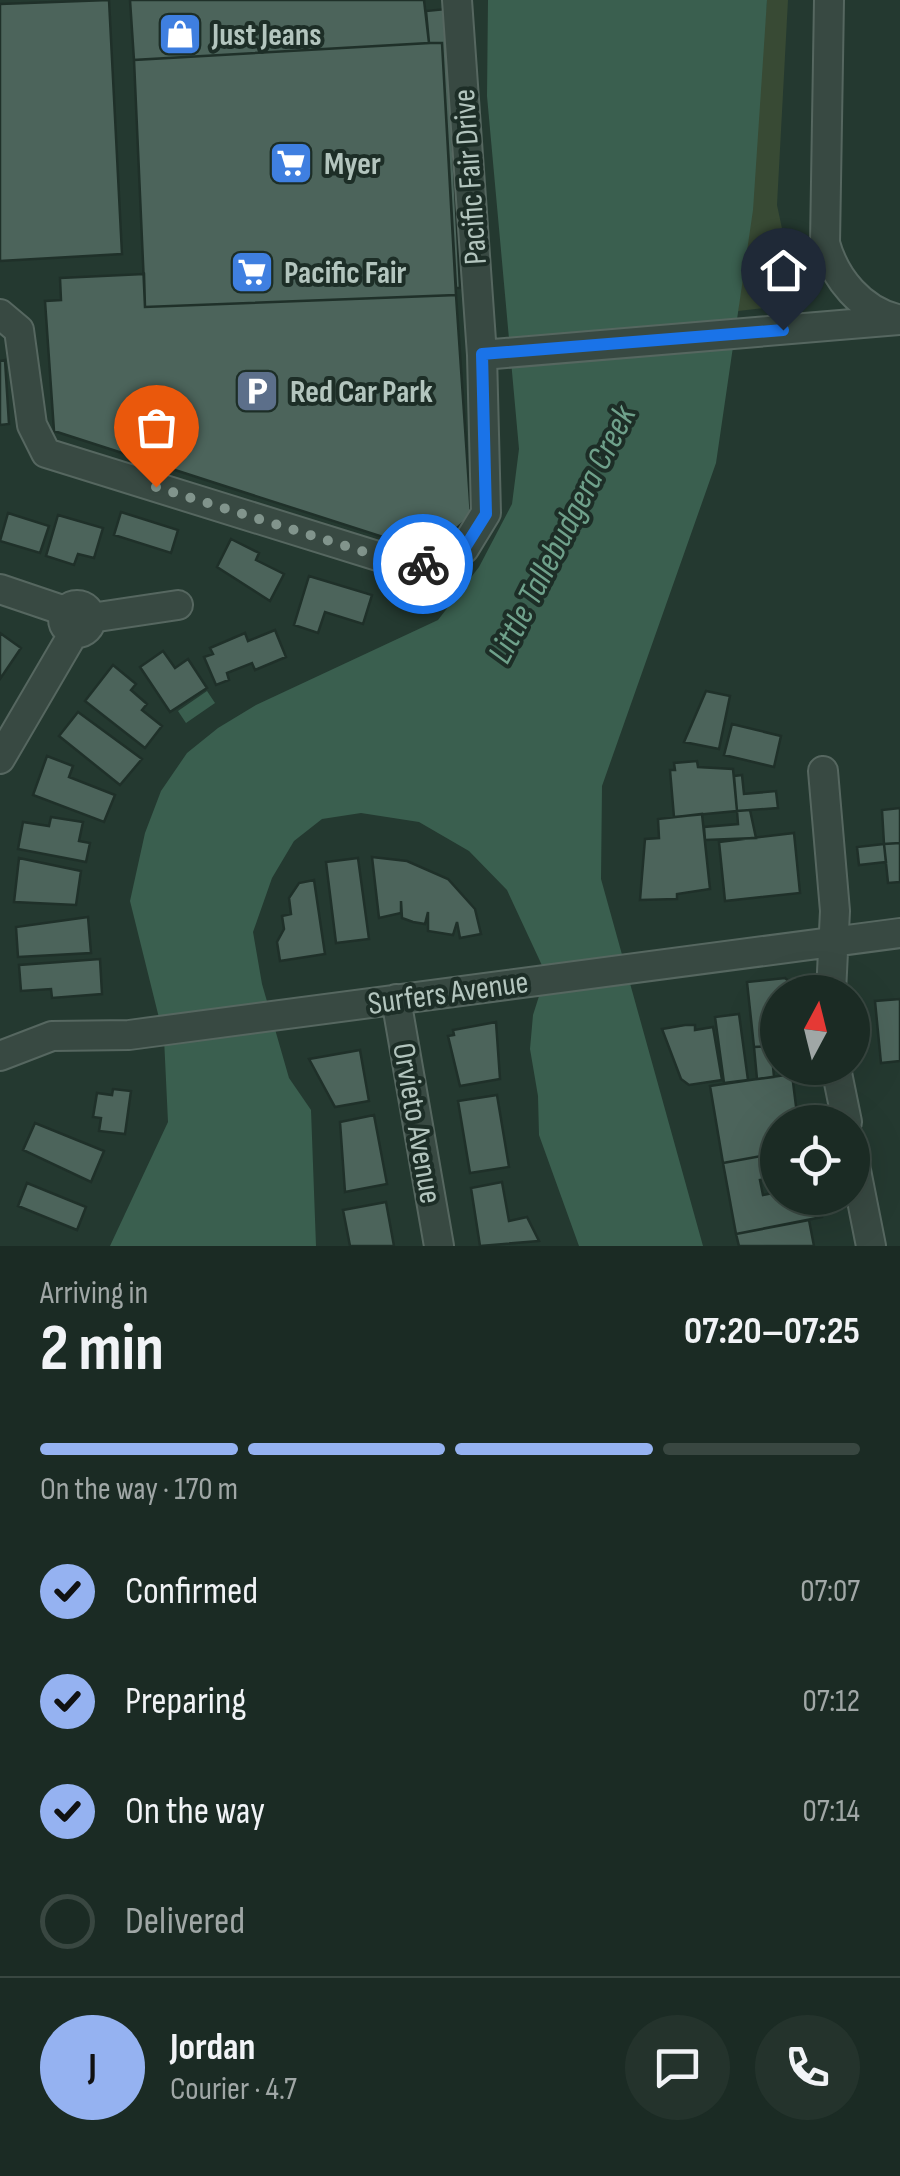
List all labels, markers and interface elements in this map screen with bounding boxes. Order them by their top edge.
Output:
shop icon: Just Jeans [157,11,203,57]
place label: Just Jeans [211,16,321,55]
street label: Pacific Fair Drive [445,88,496,266]
supermarket icon: Myer [268,140,314,186]
place label: Myer [324,145,381,184]
pin [741,228,826,331]
icon: home [756,243,811,298]
supermarket icon: Pacific Fair [229,249,275,295]
place label: Pacific Fair [284,254,406,293]
parking icon: Red Car Park [234,368,280,414]
place label: Red Car Park [290,373,433,412]
pin [114,385,199,488]
water label: Little Tallebudgera Creek [479,398,646,671]
icon: bag [129,400,184,455]
courier [373,514,473,614]
icon: bike [396,537,451,592]
street label: Surfers Avenue [365,963,531,1024]
north arrow [760,975,870,1085]
map controls [760,975,870,1215]
street label: Orvieto Avenue [383,1040,450,1207]
button: locate [760,1105,870,1215]
text: Arriving in [40,1274,148,1313]
text: 07:20–07:25 [684,1309,860,1354]
text: 2 min [40,1311,164,1389]
text: On the way · 170 m [40,1470,238,1509]
icon: check [40,1564,95,1619]
text: Confirmed [125,1569,258,1614]
text: 07:07 [800,1572,860,1611]
icon: check [40,1674,95,1729]
text: Preparing [125,1679,246,1724]
text: 07:12 [802,1682,860,1721]
icon: check [40,1784,95,1839]
text: On the way [125,1789,265,1834]
text: 07:14 [803,1792,860,1831]
text: Delivered [125,1899,245,1944]
button: chat [625,2015,730,2120]
button: phone [755,2015,860,2120]
text: Jordan [170,2025,255,2070]
text: J [88,2045,97,2090]
text: Courier · 4.7 [170,2070,297,2109]

